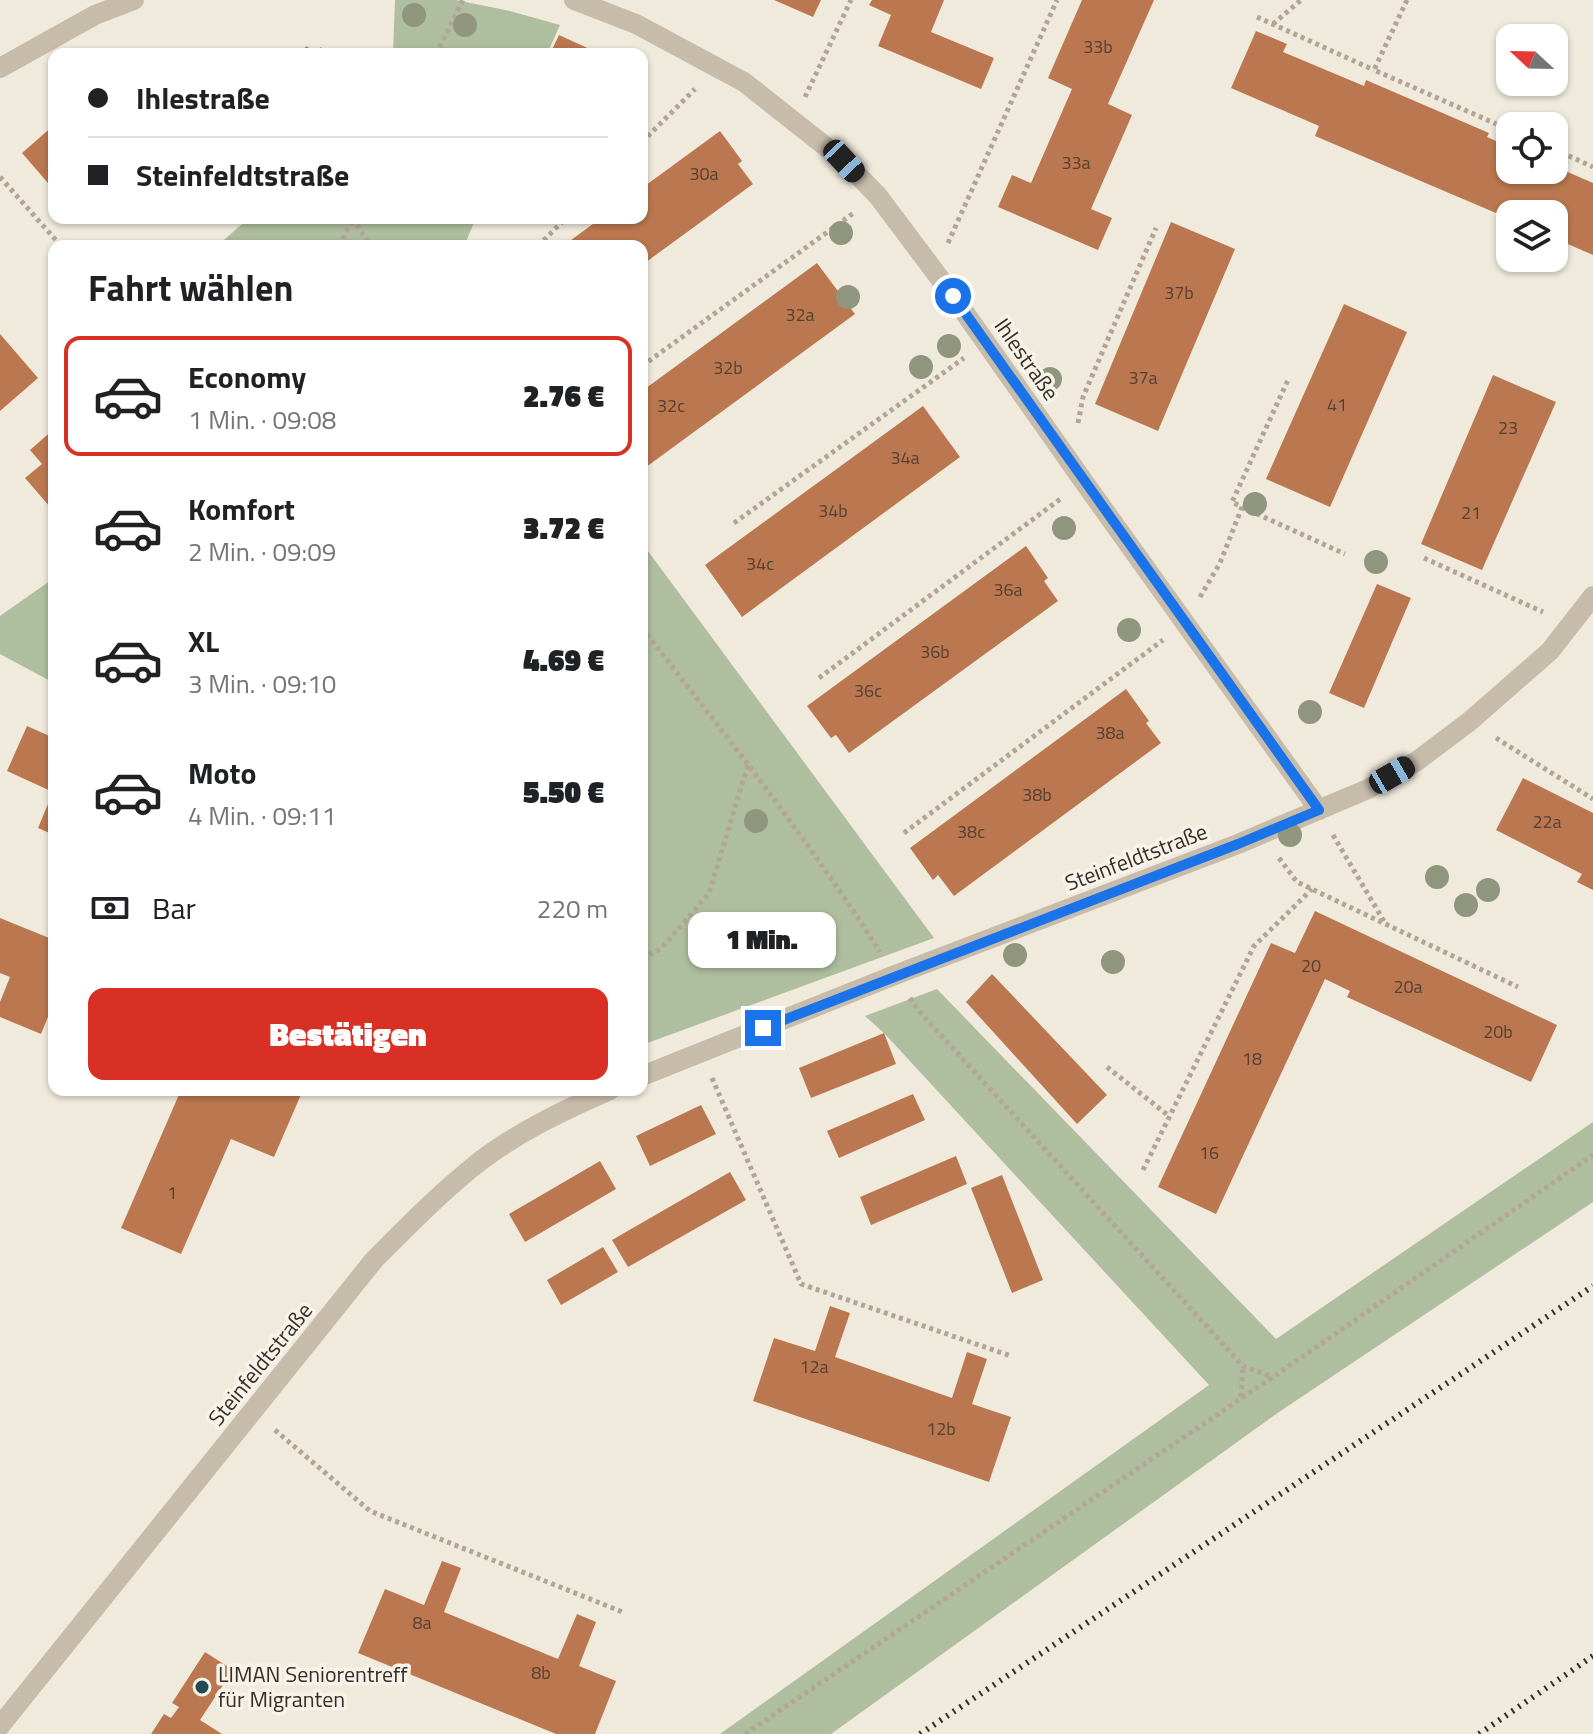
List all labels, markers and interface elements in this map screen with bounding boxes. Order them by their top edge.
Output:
north arrow [1496,24,1568,96]
map controls [1496,24,1568,272]
house number: 33b [1083,33,1113,60]
text: Ihlestraße [136,75,270,121]
button: locate [1496,112,1568,184]
car [819,135,869,187]
house number: 33a [1061,149,1091,176]
text: Steinfeldtstraße [136,152,349,198]
house number: 30a [689,160,719,187]
button: layers [1496,200,1568,272]
text: Fahrt wählen [88,260,293,315]
route start [935,278,971,314]
house number: 37b [1164,279,1194,306]
house number: 32a [785,301,815,328]
street label: Ihlestraße [986,311,1068,407]
text: Economy [188,354,306,400]
house number: 32b [713,354,743,381]
icon: car [92,360,164,432]
house number: 37a [1128,364,1158,391]
text: 2.76 € [523,373,604,419]
house number: 41 [1327,391,1347,418]
house number: 32c [657,392,685,419]
text: 1 Min. · 09:08 [188,400,336,439]
house number: 23 [1498,414,1518,441]
house number: 34a [890,444,920,471]
text: Komfort [188,486,295,532]
icon: car [92,492,164,564]
house number: 34b [818,497,848,524]
house number: 21 [1461,499,1481,526]
text: 3.72 € [523,505,604,551]
text: 2 Min. · 09:09 [188,532,336,571]
house number: 34c [746,550,774,577]
house number: 36a [993,576,1023,603]
text: XL [188,618,219,664]
icon: car [92,624,164,696]
text: 4.69 € [523,637,604,683]
house number: 36b [920,638,950,665]
text: 3 Min. · 09:10 [188,664,336,703]
house number: 36c [854,677,882,704]
house number: 38a [1095,719,1125,746]
text: Moto [188,750,256,796]
car [1365,753,1419,797]
icon: car [92,756,164,828]
text: 5.50 € [523,769,604,815]
house number: 38b [1022,781,1052,808]
text: 4 Min. · 09:11 [188,796,336,835]
house number: 22a [1532,808,1562,835]
street label: Steinfeldtstraße [1060,814,1212,900]
house number: 38c [957,818,985,845]
text: Bar [152,885,196,931]
icon: cash [88,886,132,930]
text: 220 m [537,889,608,928]
callout: 1 Min. [689,912,837,968]
text: 1 Min. [726,920,798,959]
house number: 20 [1301,952,1321,979]
house number: 20a [1393,973,1423,1000]
button: Bestätigen [88,988,608,1080]
route end [745,1010,781,1046]
house number: 20b [1483,1018,1513,1045]
house number: 18 [1242,1045,1262,1072]
house number: 16 [1199,1139,1219,1166]
house number: 1 [167,1179,177,1206]
street label: Steinfeldtstraße [200,1295,320,1433]
house number: 12a [799,1353,829,1380]
house number: 12b [926,1415,956,1442]
house number: 8a [412,1609,432,1636]
place label: LIMAN Seniorentreff für Migranten [218,1657,408,1716]
house number: 8b [531,1659,551,1686]
marker: LIMAN Seniorentreff für Migranten [193,1678,211,1696]

